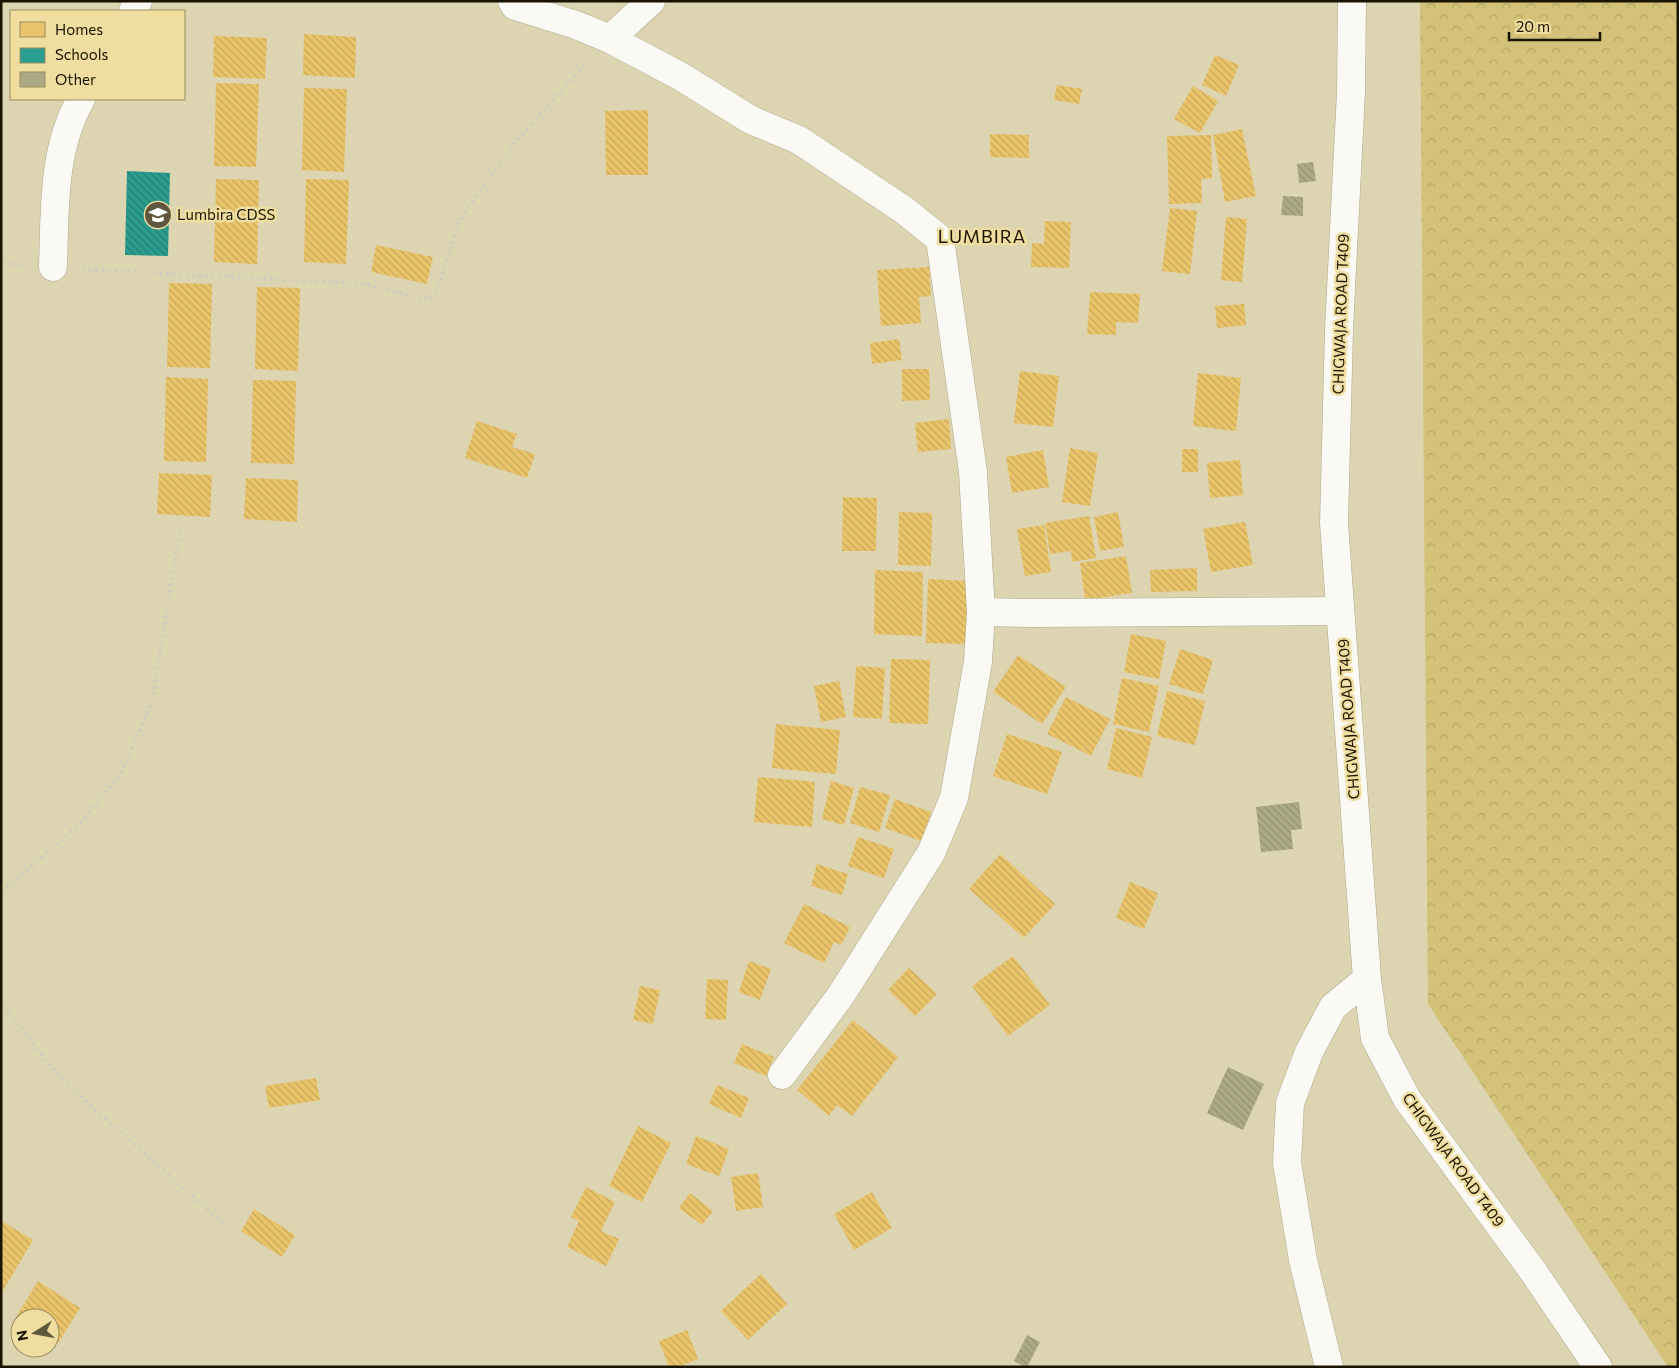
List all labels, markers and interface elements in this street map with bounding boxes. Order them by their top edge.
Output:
legend [10,10,185,100]
scale bar [1509,10,1600,42]
text: 20 m [1516,17,1550,35]
text: Homes [55,20,103,38]
text: Schools [55,45,109,63]
text: Other [55,70,96,88]
school or university icon: Lumbira CDSS [143,200,173,230]
place label: Lumbira CDSS [177,205,275,223]
district label: LUMBIRA [938,225,1026,247]
street label: CHIGWAJA ROAD T409 [1328,233,1352,395]
street label: CHIGWAJA ROAD T409 [1333,638,1363,800]
street label: CHIGWAJA ROAD T409 [1399,1089,1508,1230]
north arrow [10,1308,60,1358]
text: N [12,1329,31,1342]

